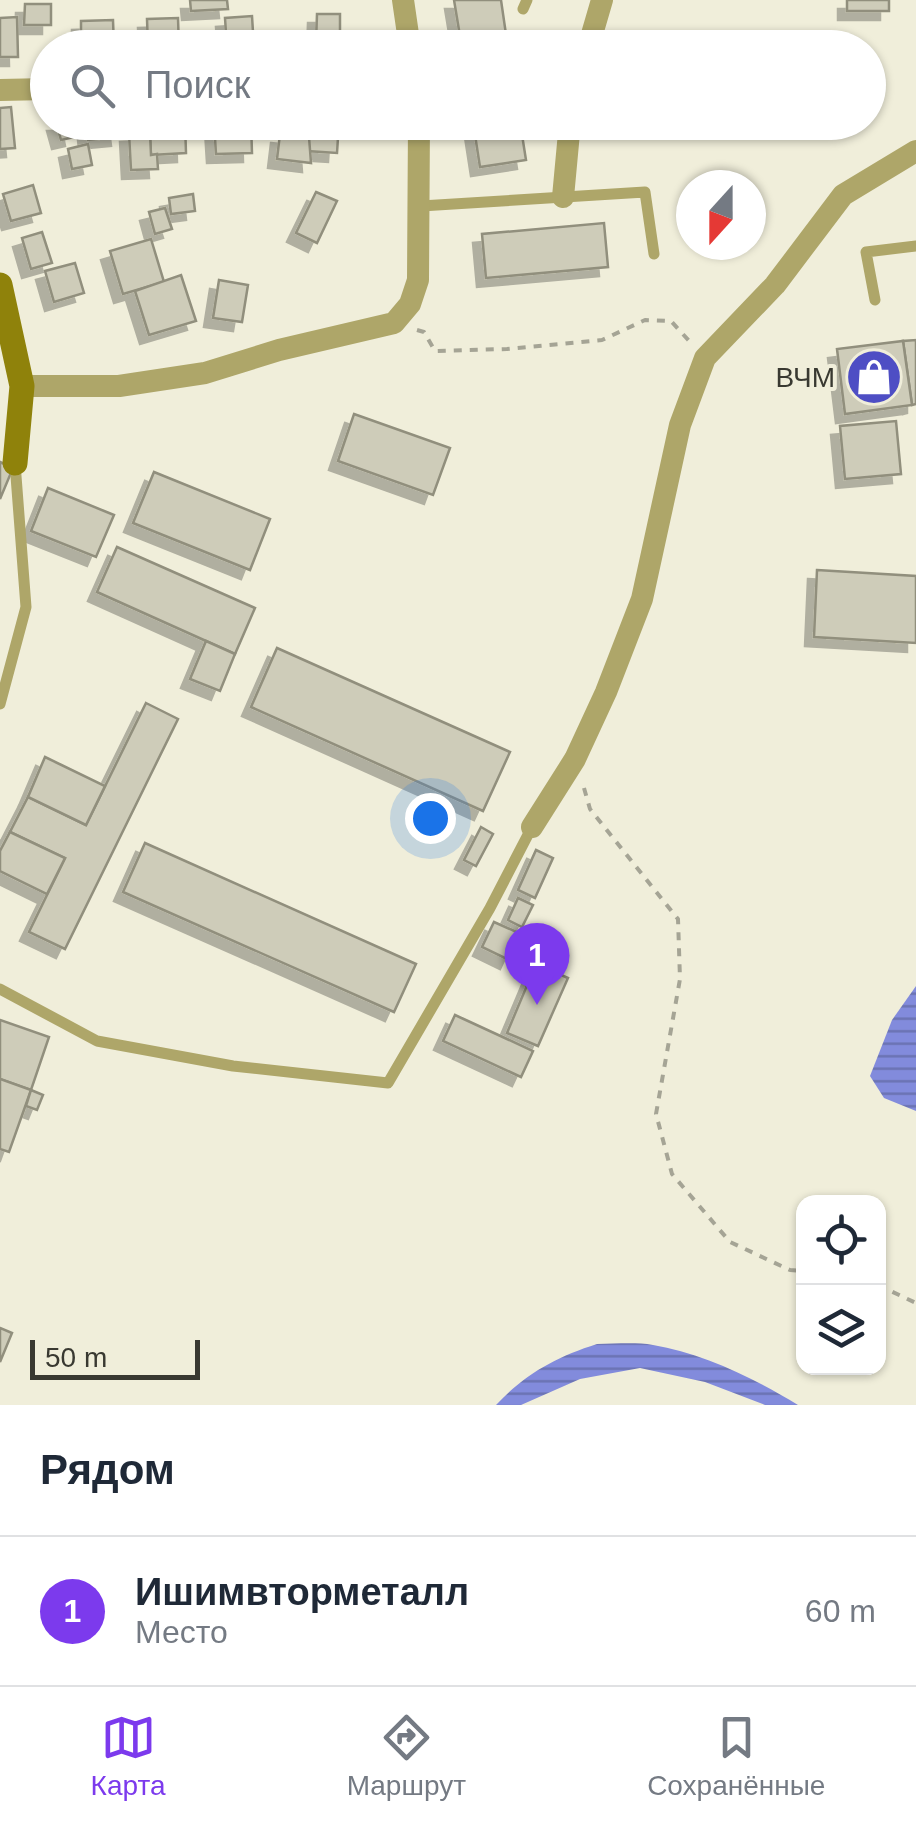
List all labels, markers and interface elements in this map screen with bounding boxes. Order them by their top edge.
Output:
search box [30,30,886,140]
icon: search [65,58,120,113]
text: Поиск [145,64,250,106]
north arrow [676,170,766,260]
shop icon: ВЧМ [844,347,904,407]
place label: ВЧМ [776,362,835,393]
your location [405,793,456,844]
pin: 1 [504,922,570,1005]
map controls [796,1195,886,1375]
button: locate [796,1195,886,1285]
button: layers [796,1285,886,1375]
scale bar [30,1335,200,1380]
text: 50 m [45,1342,107,1373]
text: Рядом [40,1446,175,1493]
text: Ишимвторметалл [135,1571,469,1613]
text: 1 [64,1593,81,1629]
text: 60 m [805,1593,876,1629]
text: Место [135,1614,228,1650]
tab: Карта [91,1710,166,1802]
tab: Маршрут [347,1710,466,1802]
tab: Сохранённые [647,1710,825,1802]

